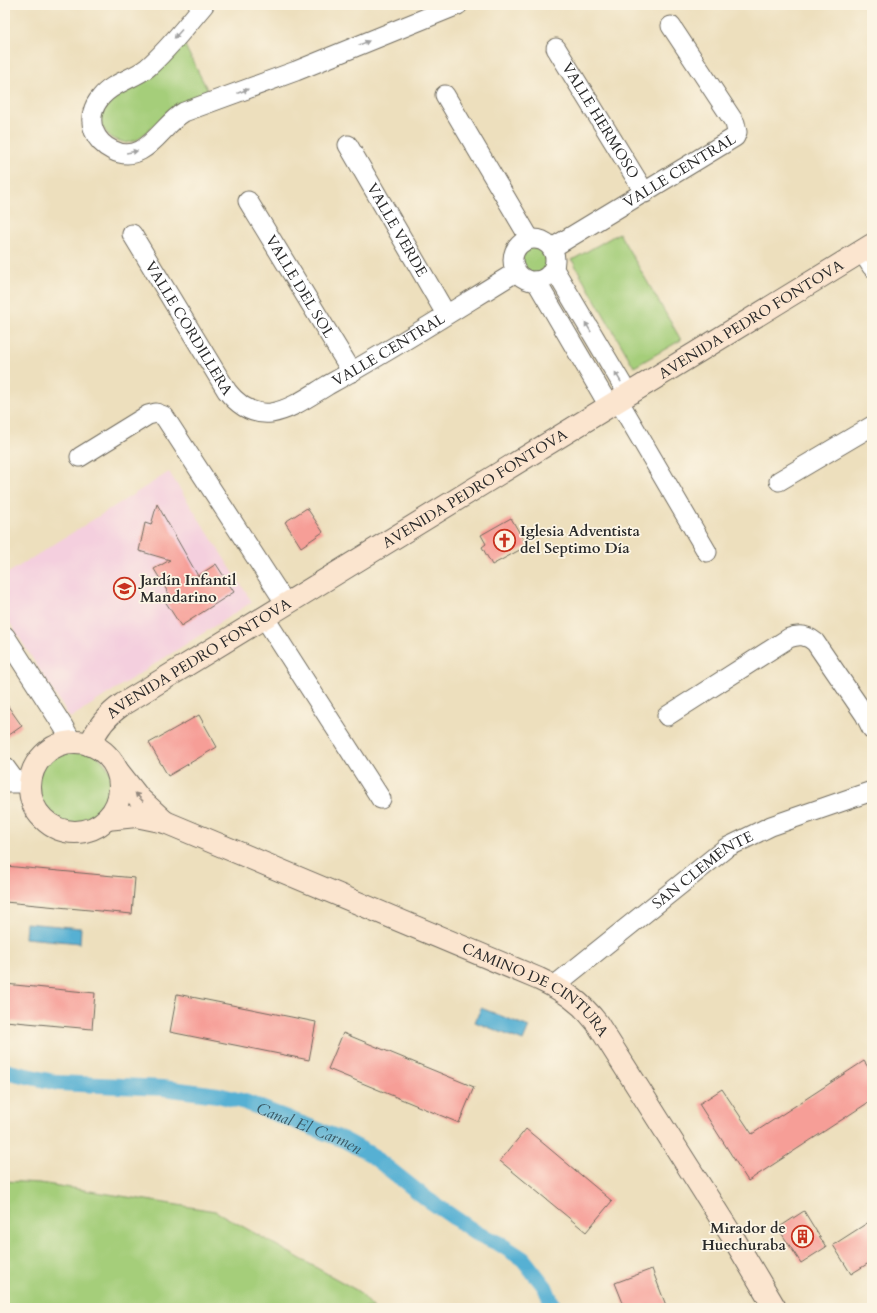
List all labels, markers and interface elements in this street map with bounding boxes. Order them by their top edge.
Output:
one-way arrow [174,29,183,39]
one-way arrow [358,40,370,46]
street label: VALLE HERMOSO [557,59,644,182]
one-way arrow [237,87,249,93]
street label: VALLE CENTRAL [620,129,740,212]
one-way arrow [126,149,138,155]
street label: VALLE VERDE [362,179,432,280]
street label: VALLE DEL SOL [261,231,339,343]
street label: AVENIDA PEDRO FONTOVA [655,255,848,383]
street label: VALLE CORDILLERA [141,257,237,399]
street label: VALLE CENTRAL [329,308,449,391]
one-way arrow [585,321,592,333]
one-way arrow [615,371,622,383]
street label: AVENIDA PEDRO FONTOVA [378,424,571,553]
place label: Iglesia Adventista del Septimo Día [520,521,640,558]
church icon: Iglesia Adventista del Septimo Día [491,527,517,553]
place label: Jardín Infantil Mandarino [138,570,237,607]
school or university icon: Jardín Infantil Mandarino [111,576,137,602]
street label: AVENIDA PEDRO FONTOVA [102,593,295,723]
one-way arrow [134,792,144,802]
street label: SAN CLEMENTE [648,826,757,913]
street label: CAMINO DE CINTURA [459,938,613,1041]
water label: Canal El Carmen [253,1097,366,1160]
place label: Mirador de Huechuraba [702,1218,787,1255]
building icon: Mirador de Huechuraba [789,1224,815,1250]

